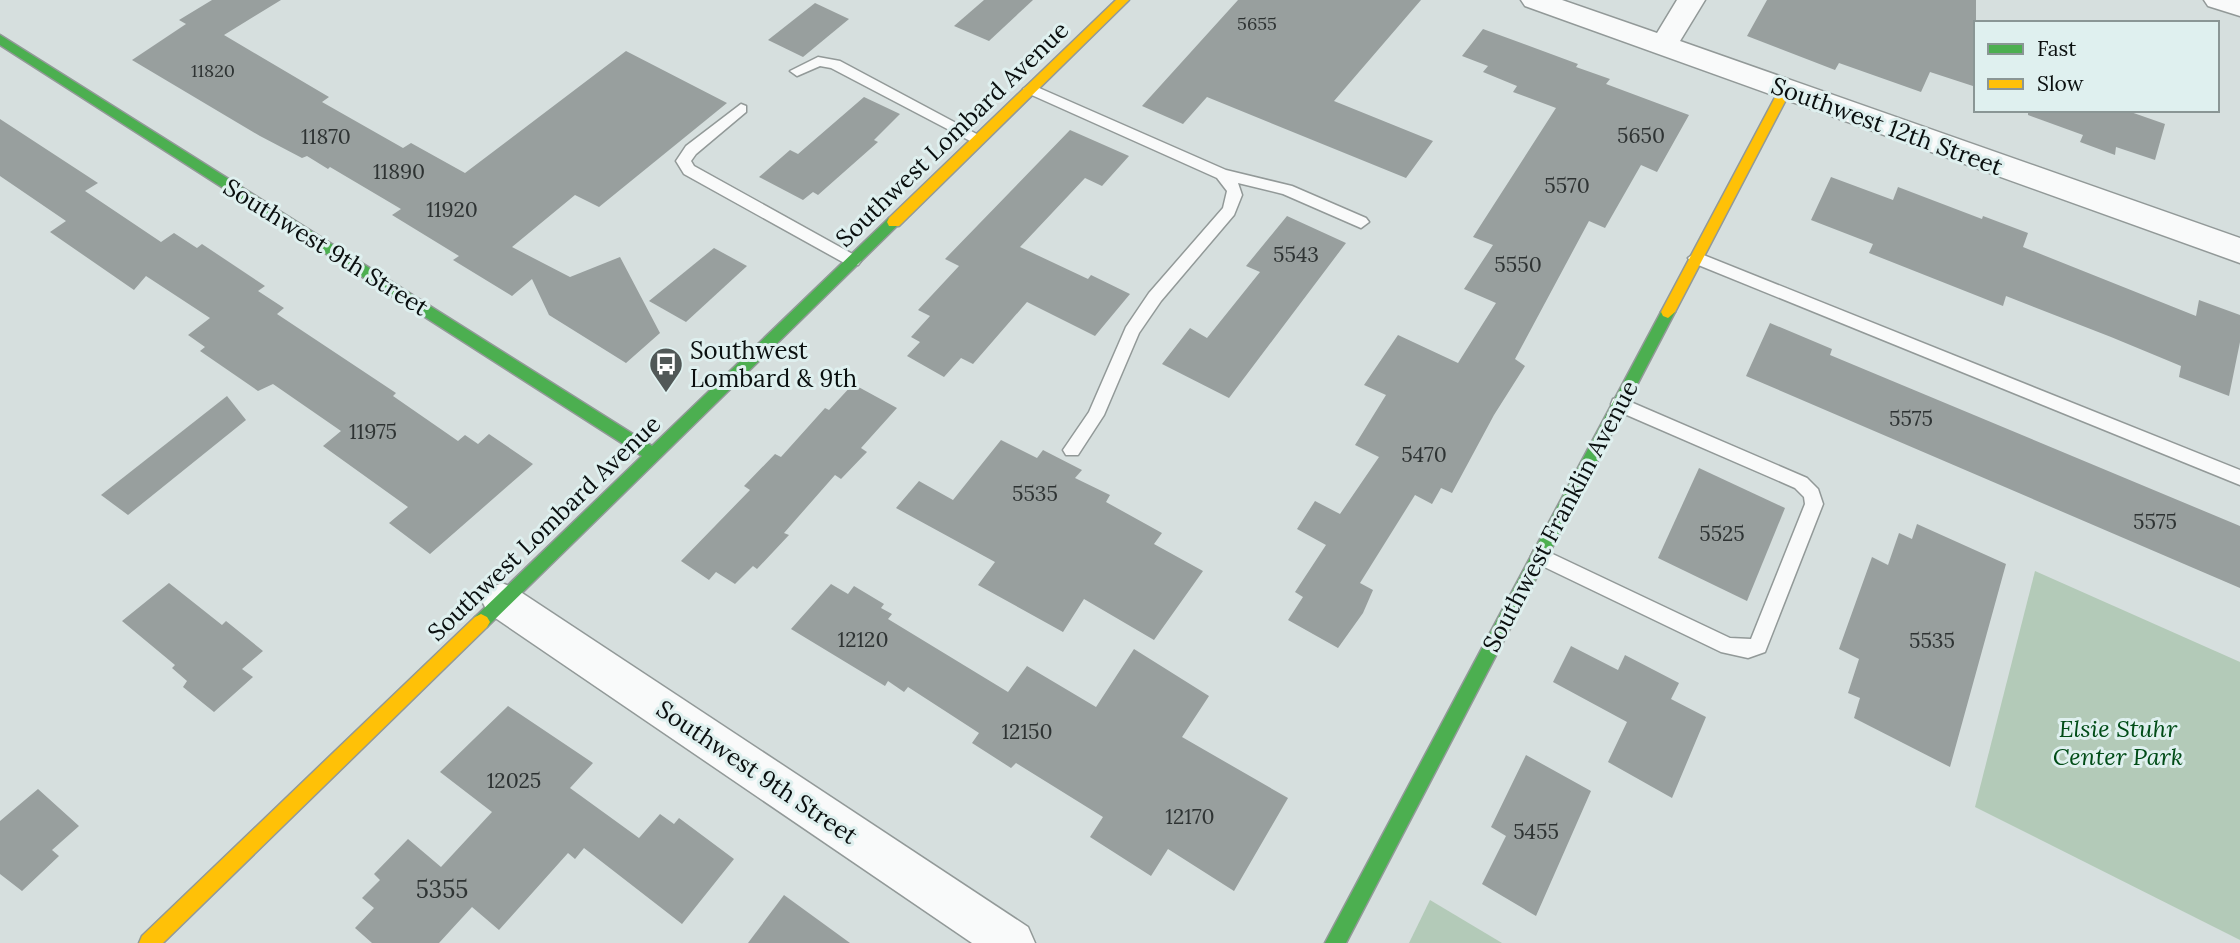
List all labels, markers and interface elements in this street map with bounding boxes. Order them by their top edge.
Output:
house number: 5655 [1237,12,1277,35]
street label: Southwest Lombard Avenue [829,14,1075,254]
legend [1974,21,2219,112]
text: Fast [2037,35,2077,62]
house number: 11820 [191,59,235,82]
street label: Southwest 12th Street [1767,70,2008,183]
text: Slow [2037,70,2084,97]
house number: 5650 [1617,122,1665,149]
house number: 11870 [301,123,351,150]
house number: 11890 [373,158,425,185]
street label: Southwest 9th Street [218,171,435,323]
house number: 5570 [1544,172,1590,199]
house number: 11920 [426,196,478,223]
house number: 5543 [1273,241,1319,268]
house number: 5550 [1494,251,1542,278]
place label: Southwest Lombard & 9th [690,335,857,394]
bus stop icon: Southwest Lombard & 9th [647,345,685,394]
street label: Southwest Franklin Avenue [1475,375,1645,657]
house number: 5575 [1889,405,1933,432]
street label: Southwest Lombard Avenue [421,408,667,648]
house number: 11975 [349,418,397,445]
house number: 5470 [1401,441,1447,468]
house number: 5535 [1012,480,1058,507]
house number: 5575 [2133,508,2177,535]
house number: 5525 [1699,520,1745,547]
house number: 12120 [838,626,888,653]
house number: 5535 [1909,627,1955,654]
street label: Southwest 9th Street [650,693,864,851]
park label: Elsie Stuhr Center Park [2053,713,2183,772]
house number: 12150 [1001,718,1053,745]
house number: 12025 [487,767,541,794]
house number: 12170 [1165,803,1215,830]
house number: 5455 [1513,818,1559,845]
house number: 5355 [416,874,468,905]

